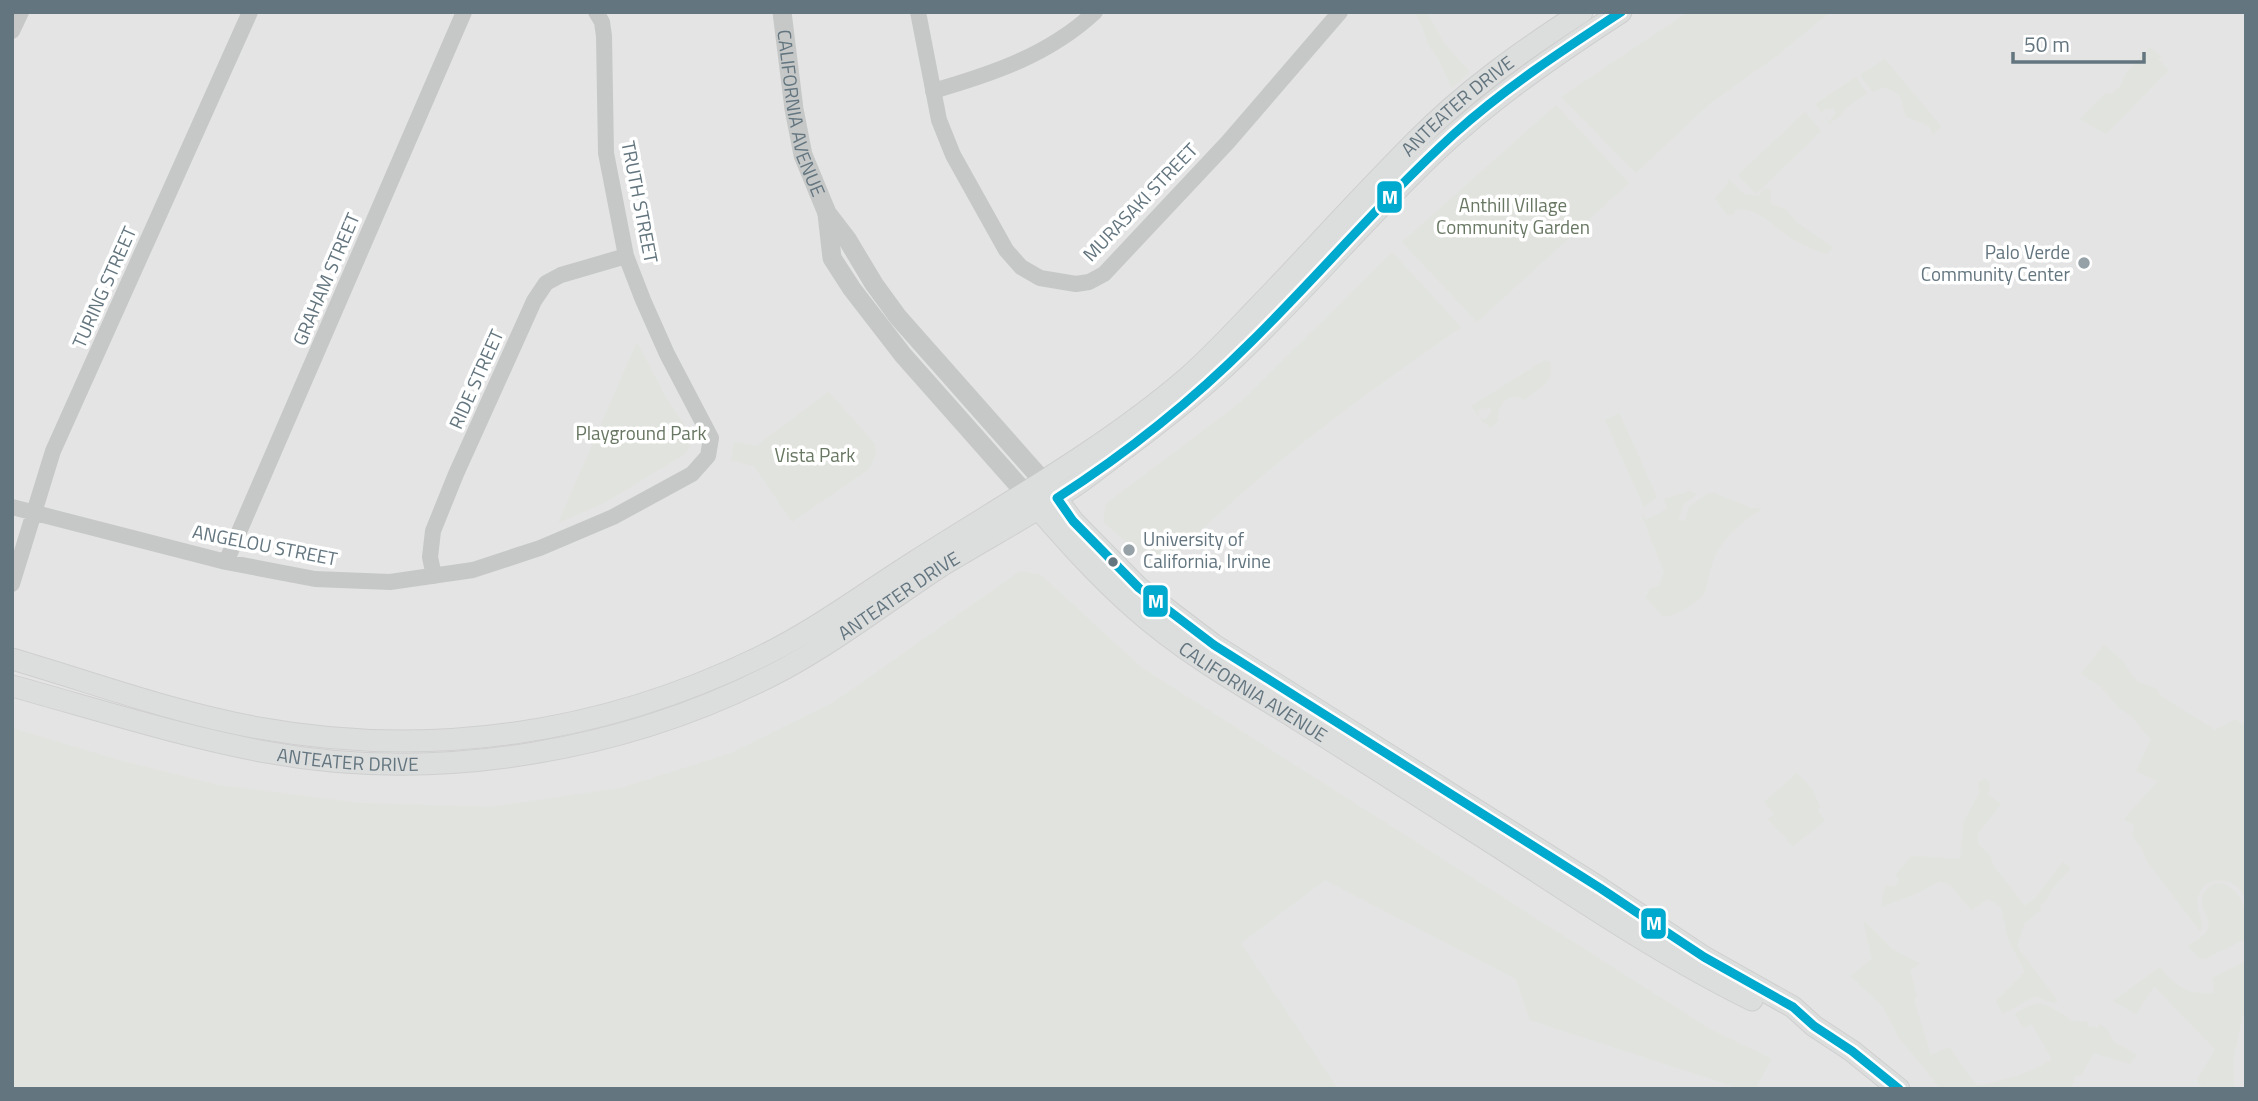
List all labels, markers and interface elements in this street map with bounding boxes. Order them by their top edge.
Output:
scale bar [2013,21,2144,65]
street label: CALIFORNIA AVENUE [770,28,834,201]
text: 50 m [2024,28,2070,60]
street label: ANTEATER DRIVE [1394,48,1520,163]
street label: MURASAKI STREET [1075,136,1204,267]
street label: TRUTH STREET [614,138,667,266]
line badge: M [1376,180,1403,214]
text: M [1382,182,1398,211]
park label: Anthill Village Community Garden [1436,190,1590,241]
street label: GRAHAM STREET [284,208,367,350]
street label: TURING STREET [64,221,143,352]
place label: Palo Verde Community Center [1921,237,2070,288]
marker: Palo Verde Community Center [2076,255,2092,271]
street label: RIDE STREET [441,324,510,433]
park label: Playground Park [575,418,707,447]
park label: Vista Park [775,440,855,469]
street label: ANGELOU STREET [190,516,340,573]
place label: University of California, Irvine [1143,524,1271,575]
marker: University of California, Irvine [1121,542,1137,558]
street label: ANTEATER DRIVE [832,543,965,647]
unlabelled marker [1106,555,1120,569]
line badge: M [1142,584,1169,618]
text: M [1148,586,1164,615]
street label: CALIFORNIA AVENUE [1173,633,1333,749]
street label: ANTEATER DRIVE [275,739,419,778]
line badge: M [1640,907,1667,940]
text: M [1646,908,1662,937]

